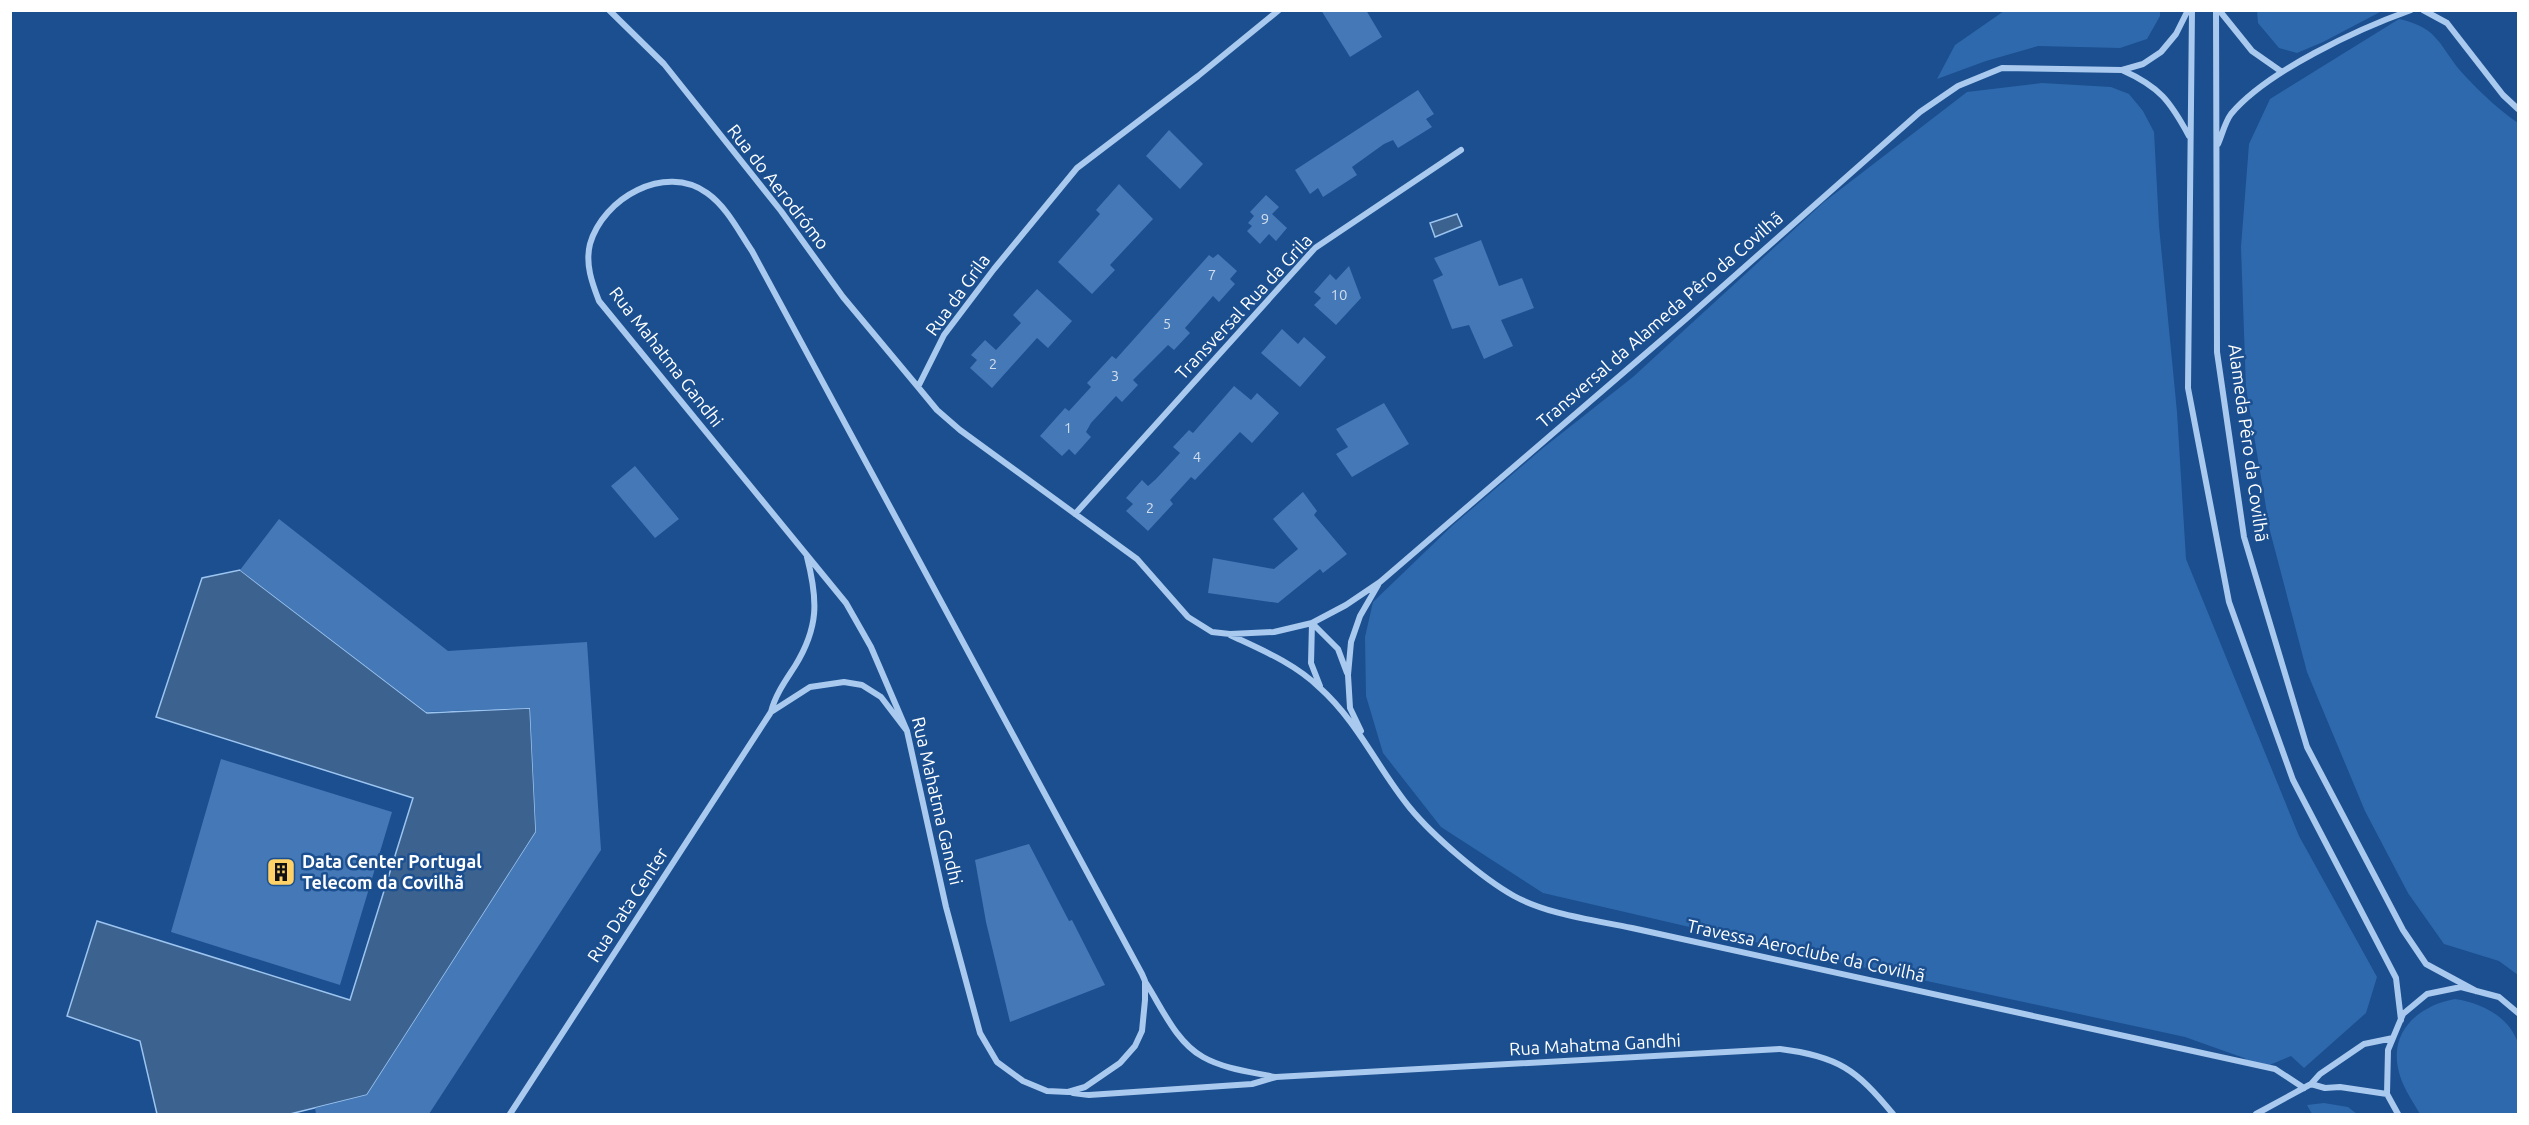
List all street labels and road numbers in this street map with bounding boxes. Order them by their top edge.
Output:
street label: Rua do Aerodrómo [724,120,834,253]
street label: Transversal da Alameda Pêro da Covilhã [1533,207,1786,431]
street label: Transversal Rua da Grila [1171,230,1316,383]
street label: Rua da Grila [921,250,993,339]
street label: Rua Mahatma Gandhi [606,282,728,430]
street label: Alameda Pêro da Covilhã [2225,343,2273,543]
street label: Rua Mahatma Gandhi [909,715,967,887]
street label: Rua Data Center [583,843,672,965]
street label: Travessa Aeroclube da Covilhã [1685,915,1927,985]
street label: Rua Mahatma Gandhi [1509,1030,1681,1058]

